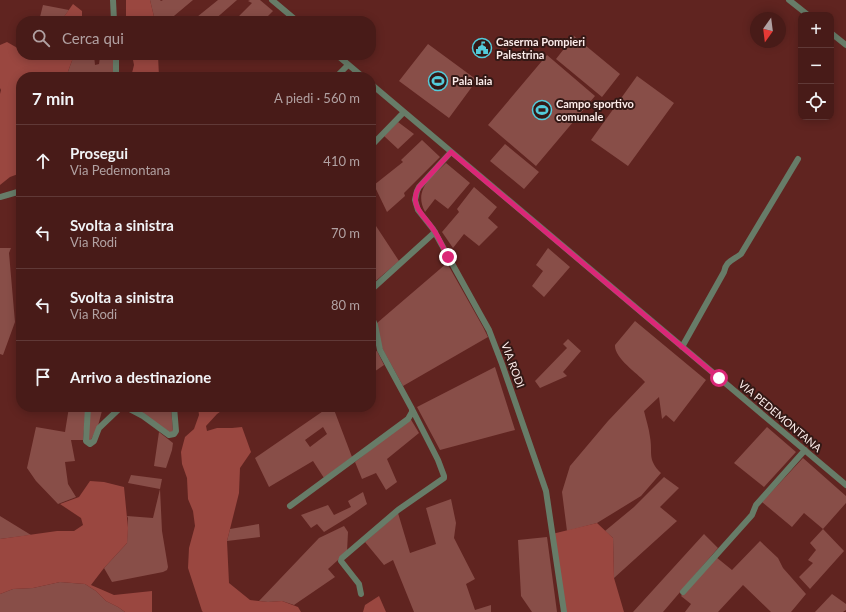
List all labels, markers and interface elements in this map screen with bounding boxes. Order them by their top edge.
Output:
north arrow [750,12,786,48]
map controls [798,12,834,120]
button: + [798,12,834,48]
search box [16,16,376,60]
icon: search [30,27,52,49]
text: Cerca qui [62,29,124,47]
place label: Caserma Pompieri Palestrina [496,35,585,61]
public building icon: Caserma Pompieri Palestrina [471,37,493,59]
button: − [798,48,834,84]
sports icon: Pala Iaia [427,70,449,92]
place label: Pala Iaia [452,74,492,87]
button: locate [798,84,834,120]
text: 7 min [32,88,74,109]
text: A piedi · 560 m [274,90,360,106]
place label: Campo sportivo comunale [556,97,634,123]
sports icon: Campo sportivo comunale [531,99,553,121]
text: Prosegui [70,144,128,162]
icon: ahead [32,150,54,172]
text: 410 m [323,153,360,169]
text: Via Pedemontana [70,162,170,178]
text: Svolta a sinistra [70,216,174,234]
icon: left [32,222,54,244]
text: 70 m [331,225,360,241]
text: Via Rodi [70,234,117,250]
route end [439,248,457,266]
text: Svolta a sinistra [70,288,174,306]
icon: left [32,294,54,316]
text: 80 m [331,297,360,313]
text: Via Rodi [70,306,117,322]
street label: VIA RODI [499,340,528,389]
icon: arrive [32,366,54,388]
text: Arrivo a destinazione [70,368,211,386]
route start [710,369,728,387]
street label: VIA PEDEMONTANA [736,377,825,455]

